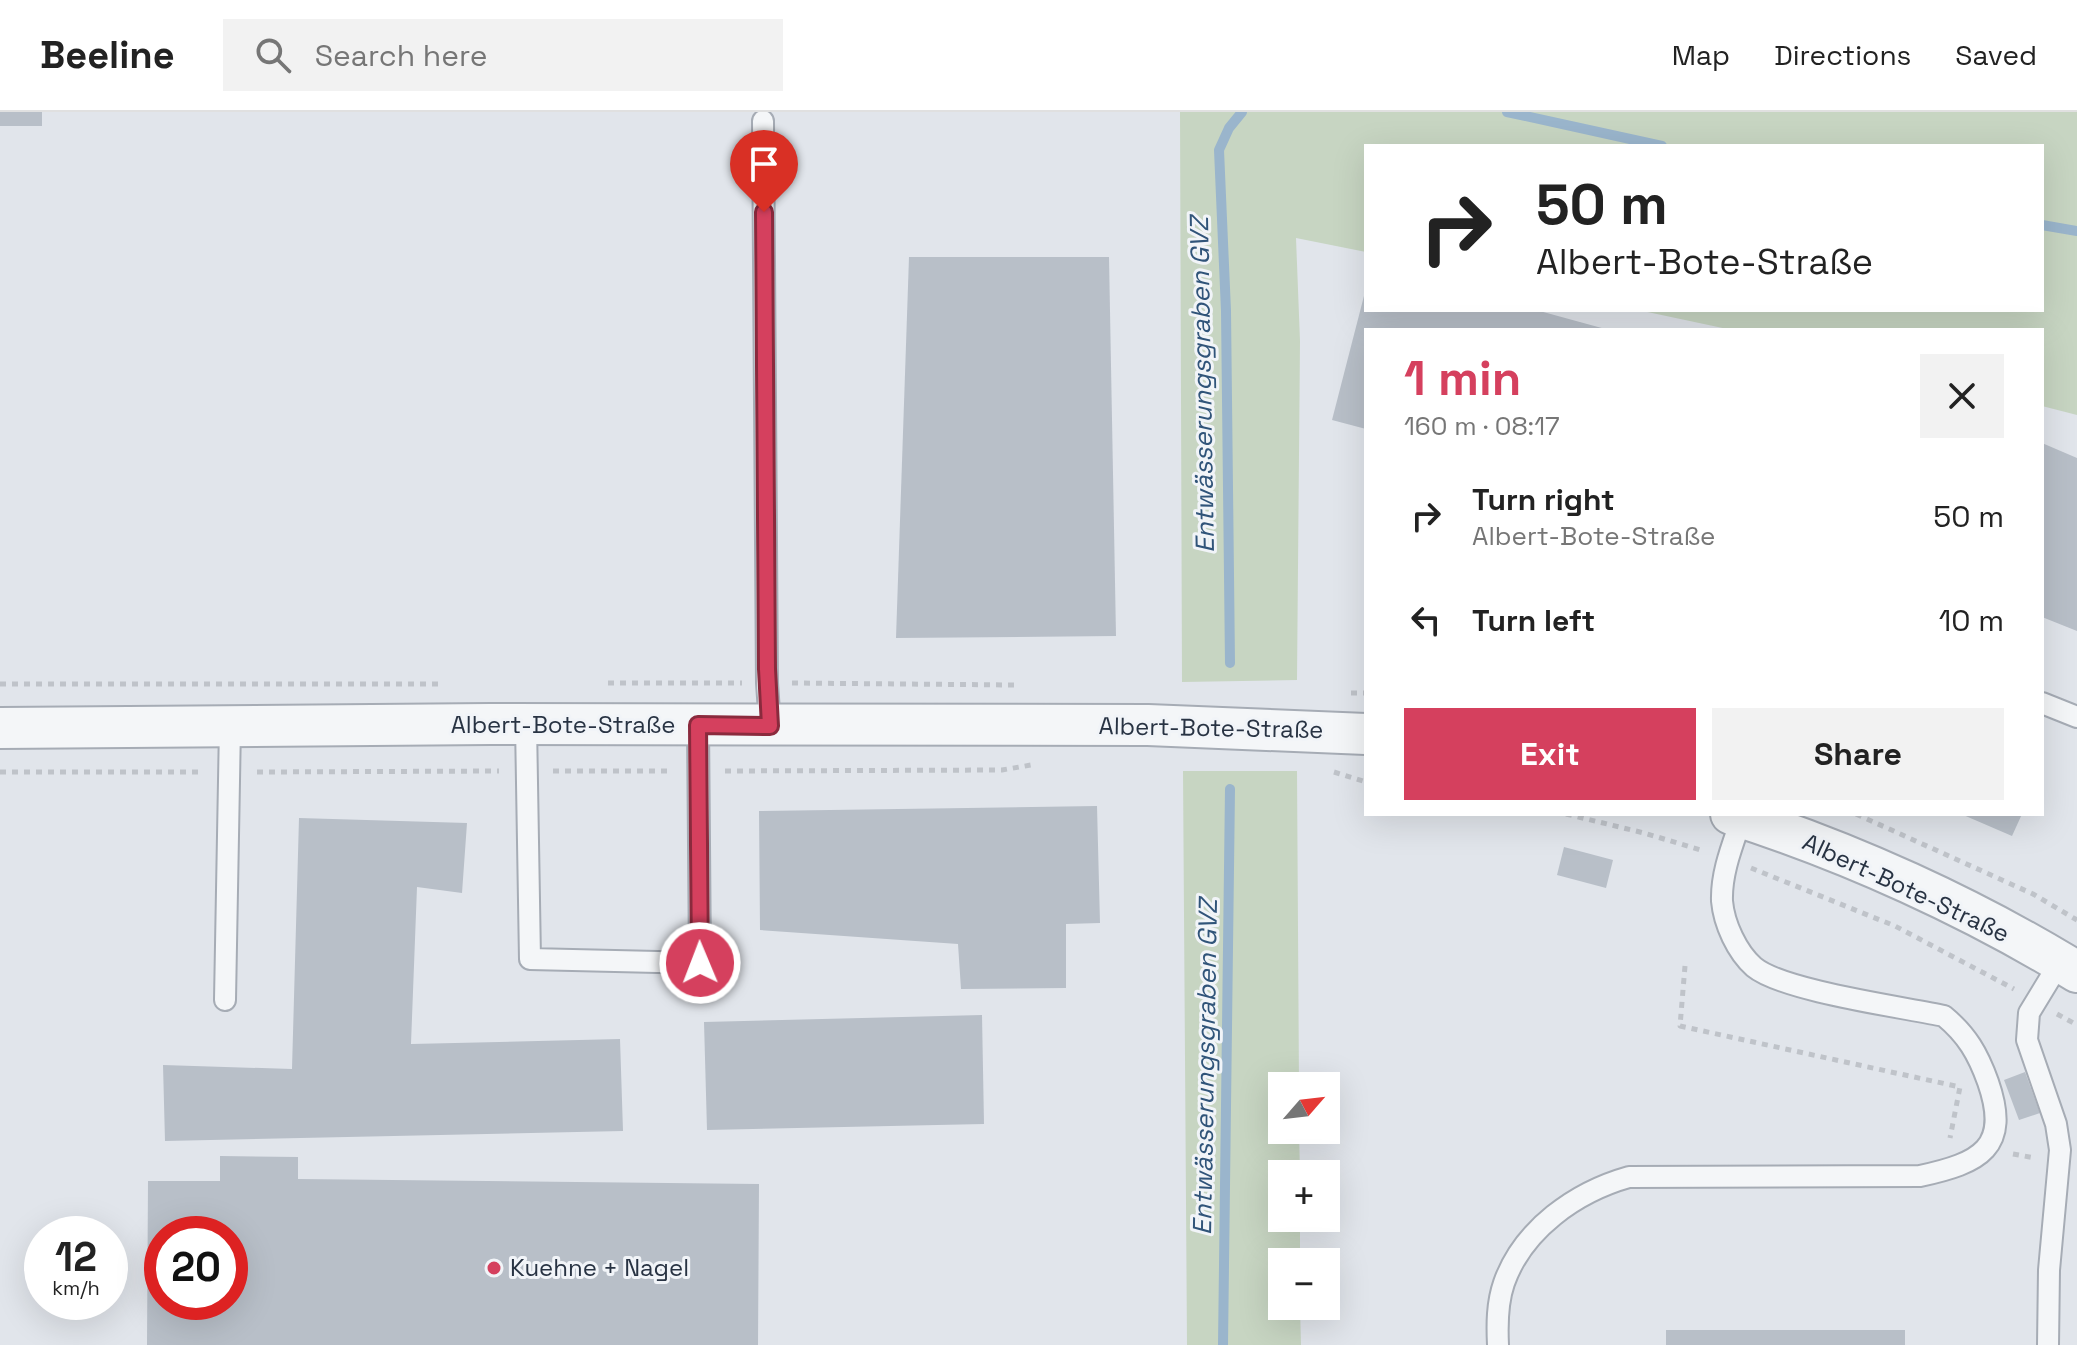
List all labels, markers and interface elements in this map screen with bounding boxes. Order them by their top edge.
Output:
search box [223,19,783,91]
text: Beeline [40,31,175,79]
icon: search [251,33,295,77]
text: Search here [315,36,488,75]
text: Map [1672,37,1730,73]
text: Directions [1774,37,1911,73]
text: Saved [1955,37,2037,73]
pin [730,130,798,212]
icon: arrive [742,142,786,186]
text: 50 m [1536,169,1668,240]
icon: right [1404,176,1508,280]
water label: Entwässerungsgraben GVZ [1182,213,1222,553]
text: Albert-Bote-Straße [1536,239,1873,285]
text: 1 min [1404,348,1521,409]
button: close [1920,354,2004,438]
text: 160 m · 08:17 [1404,409,1560,443]
text: Turn right [1472,480,1615,519]
icon: right [1404,494,1448,538]
text: 50 m [1933,497,2004,536]
text: Albert-Bote-Straße [1472,519,1715,553]
icon: left [1404,598,1448,642]
text: Turn left [1472,601,1595,640]
text: 10 m [1939,601,2004,640]
button: Exit [1404,708,1696,800]
button: Share [1712,708,2004,800]
street label: Albert-Bote-Straße [451,709,675,740]
street label: Albert-Bote-Straße [1098,710,1324,745]
street label: Albert-Bote-Straße [1798,826,2015,949]
water label: Entwässerungsgraben GVZ [1185,895,1225,1235]
position arrow [658,921,742,1005]
north arrow [1268,1072,1340,1144]
map controls [1268,1072,1340,1320]
button: + [1268,1160,1340,1232]
speed limit sign: 20 [144,1216,248,1320]
text: 12 [55,1232,97,1283]
button: − [1268,1248,1340,1320]
place label: Kuehne + Nagel [510,1252,689,1283]
marker: Kuehne + Nagel [485,1259,503,1277]
text: km/h [52,1275,100,1301]

